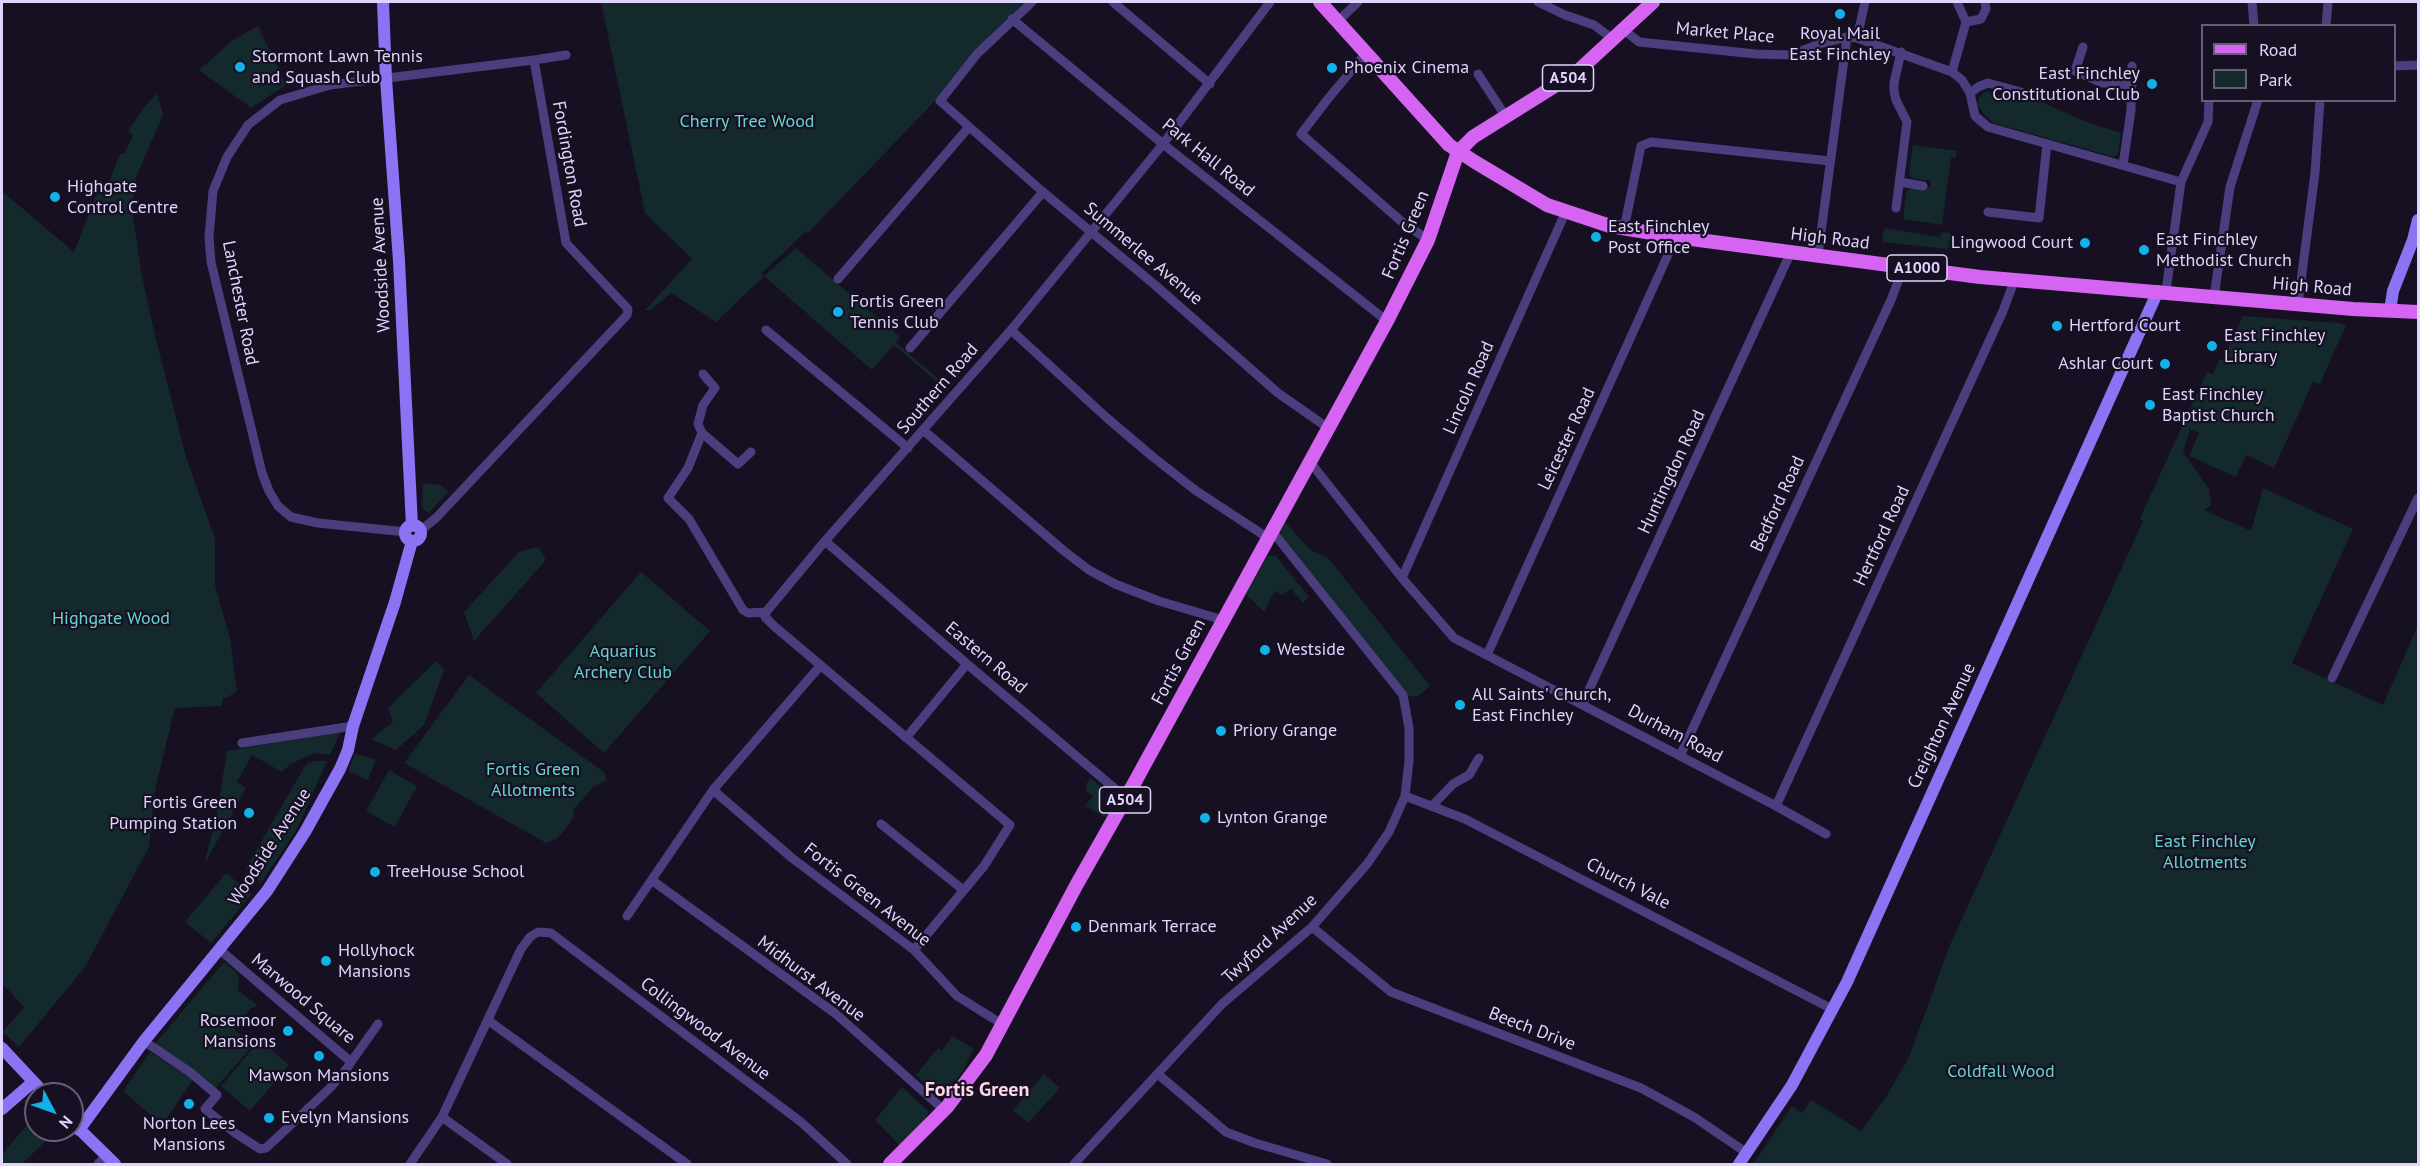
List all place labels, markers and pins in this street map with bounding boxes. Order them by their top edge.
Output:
marker: Royal Mail East Finchley [1833,7,1847,21]
place label: Royal Mail East Finchley [1789,23,1891,66]
place label: Stormont Lawn Tennis and Squash Club [252,46,423,88]
place label: Phoenix Cinema [1344,57,1469,79]
marker: Stormont Lawn Tennis and Squash Club [233,60,247,74]
marker: Phoenix Cinema [1325,61,1339,75]
place label: East Finchley Constitutional Club [1992,63,2140,106]
marker: East Finchley Constitutional Club [2145,77,2159,91]
place label: Highgate Control Centre [67,176,178,219]
marker: Highgate Control Centre [48,190,62,204]
place label: East Finchley Post Office [1608,216,1709,258]
place label: East Finchley Methodist Church [2156,229,2292,272]
marker: East Finchley Post Office [1589,230,1603,244]
place label: Lingwood Court [1951,232,2073,254]
marker: Lingwood Court [2078,236,2092,250]
marker: East Finchley Methodist Church [2137,243,2151,257]
place label: Fortis Green Tennis Club [850,291,944,334]
marker: Fortis Green Tennis Club [831,305,845,319]
place label: Hertford Court [2069,315,2181,337]
marker: Hertford Court [2050,319,2064,333]
place label: East Finchley Library [2224,325,2325,368]
marker: East Finchley Library [2205,339,2219,353]
place label: Ashlar Court [2058,353,2153,375]
marker: Ashlar Court [2158,357,2172,371]
place label: East Finchley Baptist Church [2162,384,2274,426]
marker: East Finchley Baptist Church [2143,398,2157,412]
place label: Westside [1277,639,1345,661]
marker: Westside [1258,643,1272,657]
place label: All Saints' Church, East Finchley [1472,684,1611,726]
marker: All Saints' Church, East Finchley [1453,698,1467,712]
place label: Priory Grange [1233,720,1337,742]
marker: Priory Grange [1214,724,1228,738]
place label: Fortis Green Pumping Station [109,792,237,834]
marker: Fortis Green Pumping Station [242,806,256,820]
place label: Lynton Grange [1217,807,1328,829]
marker: Lynton Grange [1198,811,1212,825]
place label: TreeHouse School [387,861,524,883]
marker: TreeHouse School [368,865,382,879]
place label: Denmark Terrace [1088,916,1217,938]
marker: Denmark Terrace [1069,920,1083,934]
place label: Hollyhock Mansions [338,940,415,982]
marker: Hollyhock Mansions [319,954,333,968]
place label: Rosemoor Mansions [200,1010,276,1052]
marker: Rosemoor Mansions [281,1024,295,1038]
marker: Mawson Mansions [312,1049,326,1063]
place label: Mawson Mansions [249,1065,389,1087]
marker: Norton Lees Mansions [182,1097,196,1111]
place label: Evelyn Mansions [281,1107,409,1129]
marker: Evelyn Mansions [262,1111,276,1125]
place label: Norton Lees Mansions [143,1113,235,1156]

